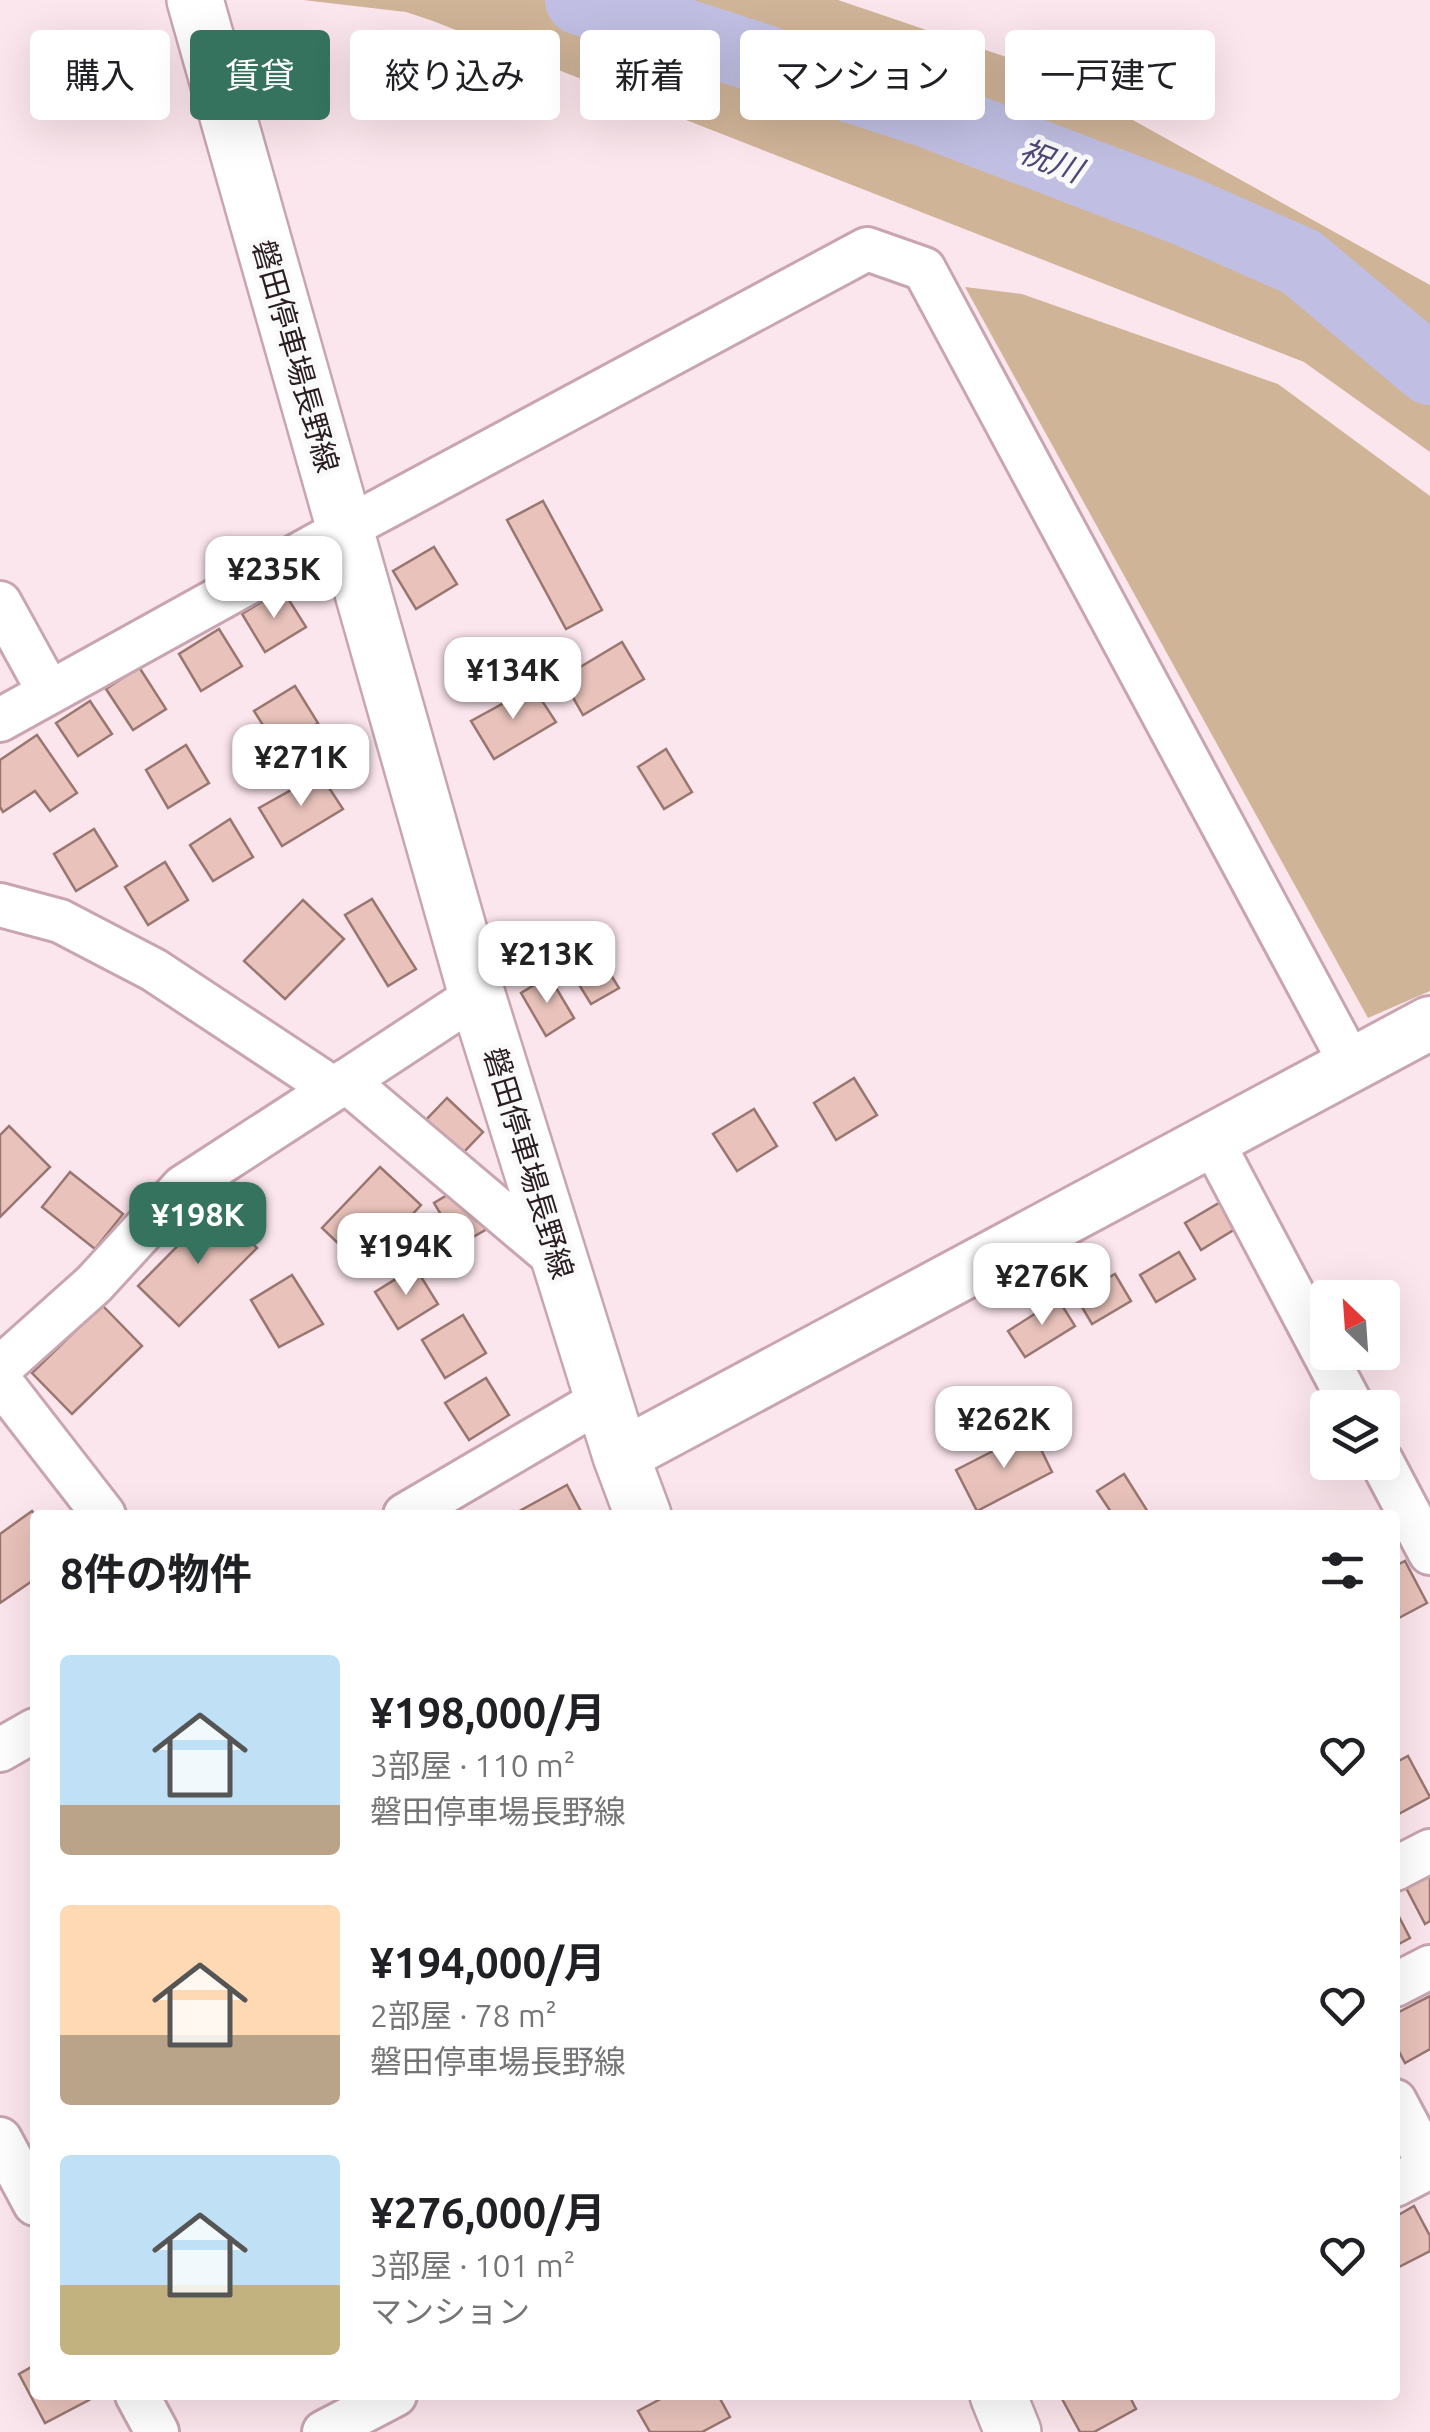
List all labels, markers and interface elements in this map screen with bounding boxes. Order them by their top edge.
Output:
chip: 購入 [30,30,170,120]
chip: 賃貸 [190,30,330,120]
chip: 絞り込み [350,30,560,120]
chip: 新着 [580,30,720,120]
chip: マンション [740,30,985,120]
chip: 一戸建て [1005,30,1215,120]
water label: 祝川 [1015,132,1090,189]
street label: 磐田停車場長野線 [247,236,345,476]
pin: ¥235K [204,536,344,621]
text: ¥235K [227,550,321,586]
pin: ¥134K [443,637,583,722]
text: ¥134K [466,651,560,687]
pin: ¥271K [231,724,371,809]
text: ¥271K [254,738,348,774]
pin: ¥213K [477,921,617,1006]
text: ¥213K [500,935,594,971]
street label: 磐田停車場長野線 [478,1043,580,1283]
pin: ¥198K [128,1182,268,1267]
text: ¥198K [151,1196,245,1232]
pin: ¥194K [336,1213,476,1298]
text: ¥194K [359,1227,453,1263]
pin: ¥276K [972,1243,1112,1328]
text: ¥276K [995,1257,1089,1293]
north arrow [1310,1280,1400,1370]
map controls [1310,1280,1400,1480]
pin: ¥262K [934,1386,1074,1471]
button: layers [1310,1390,1400,1480]
text: ¥262K [957,1400,1051,1436]
icon: filters [1315,1543,1370,1598]
text: 8件の物件 [60,1550,252,1597]
text: ¥198,000/月 [370,1689,606,1736]
icon: home [140,1695,260,1815]
icon: heart [1315,1728,1370,1783]
text: 3部屋 · 110 m² [370,1747,575,1783]
text: 磐田停車場長野線 [370,1793,626,1829]
text: ¥194,000/月 [370,1939,606,1986]
icon: home [140,1945,260,2065]
icon: heart [1315,1978,1370,2033]
text: 2部屋 · 78 m² [370,1997,557,2033]
text: 磐田停車場長野線 [370,2043,626,2079]
text: ¥276,000/月 [370,2189,606,2236]
icon: home [140,2195,260,2315]
icon: heart [1315,2228,1370,2283]
text: 3部屋 · 101 m² [370,2247,575,2283]
text: マンション [370,2293,530,2329]

